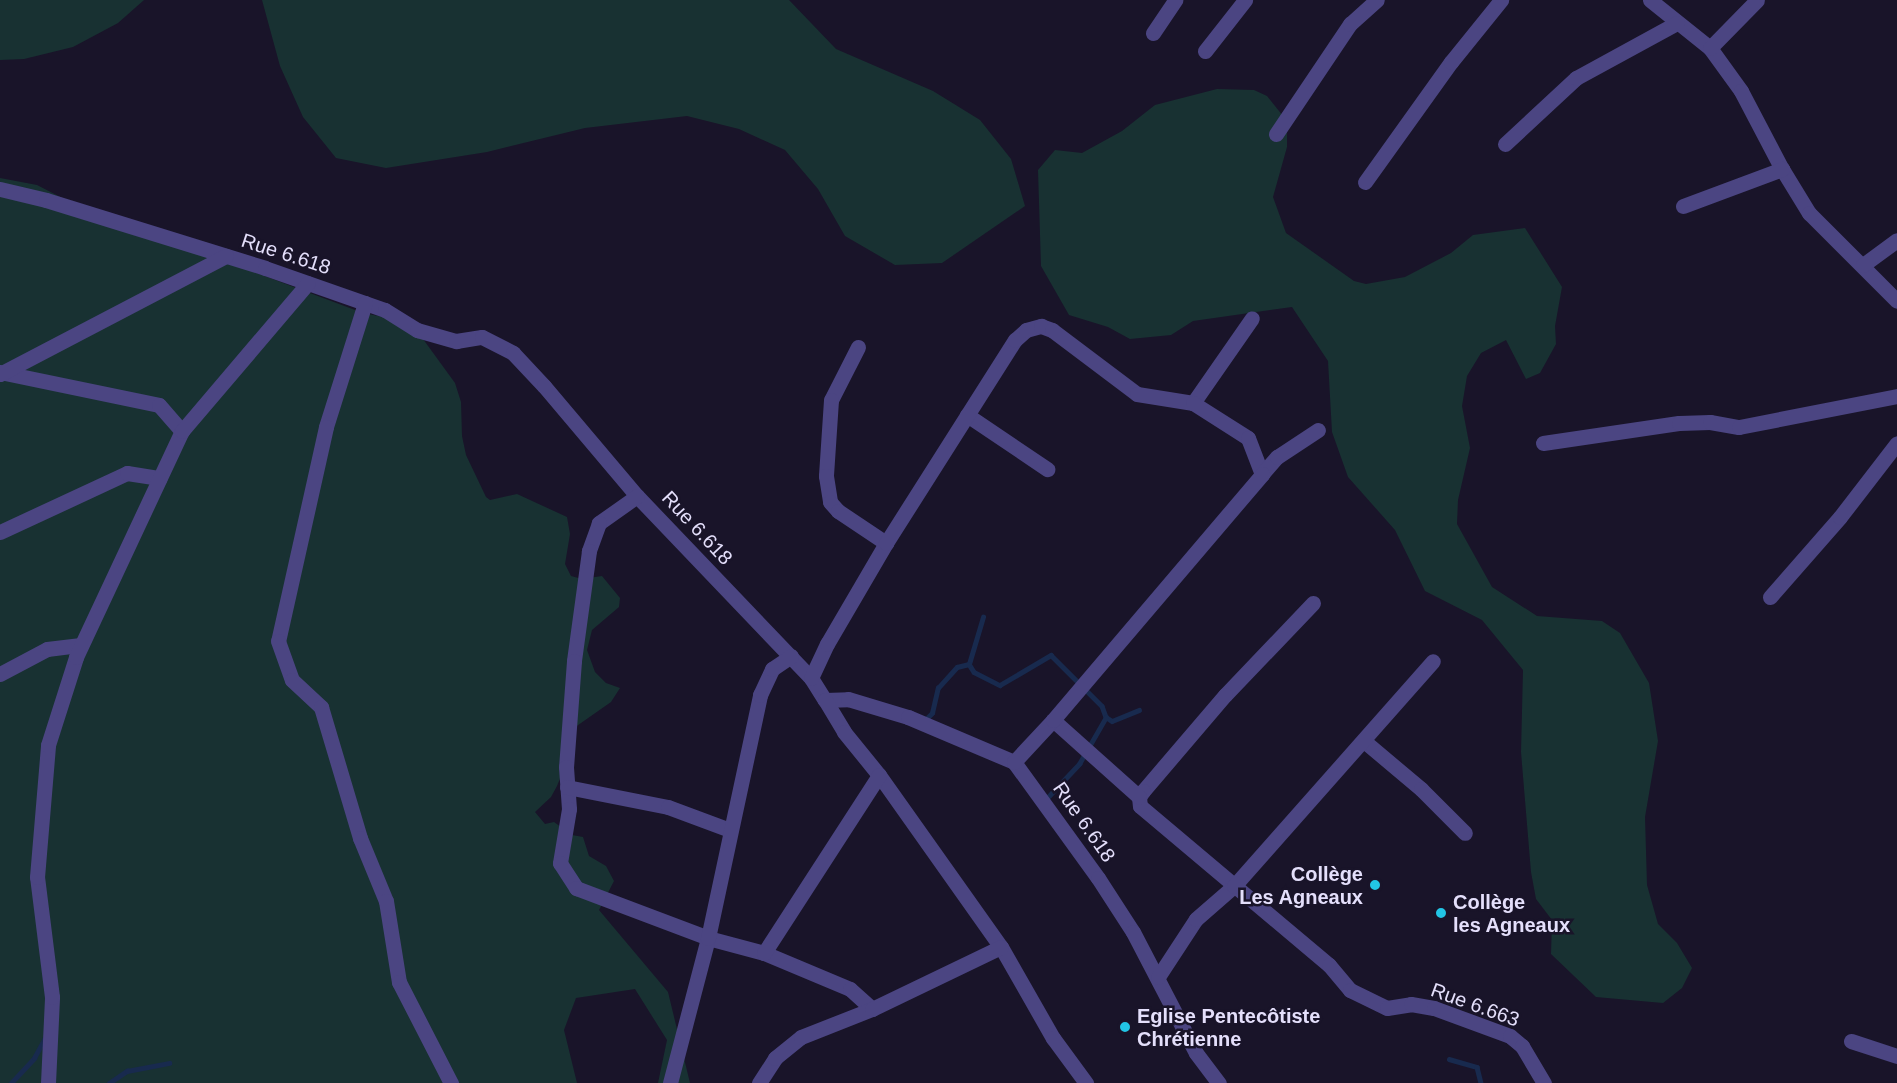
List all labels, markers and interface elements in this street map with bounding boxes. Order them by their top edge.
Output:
street label: Rue 6.618 [238,228,334,280]
street label: Rue 6.618 [657,486,737,570]
street label: Rue 6.618 [1048,777,1120,867]
place label: Collège Les Agneaux [1239,862,1363,909]
marker: Collège Les Agneaux [1368,878,1382,892]
place label: Collège les Agneaux [1453,890,1571,937]
marker: Collège les Agneaux [1434,906,1448,920]
street label: Rue 6.663 [1428,978,1522,1032]
place label: Eglise Pentecôtiste Chrétienne [1137,1004,1320,1051]
marker: Eglise Pentecôtiste Chrétienne [1118,1020,1132,1034]

